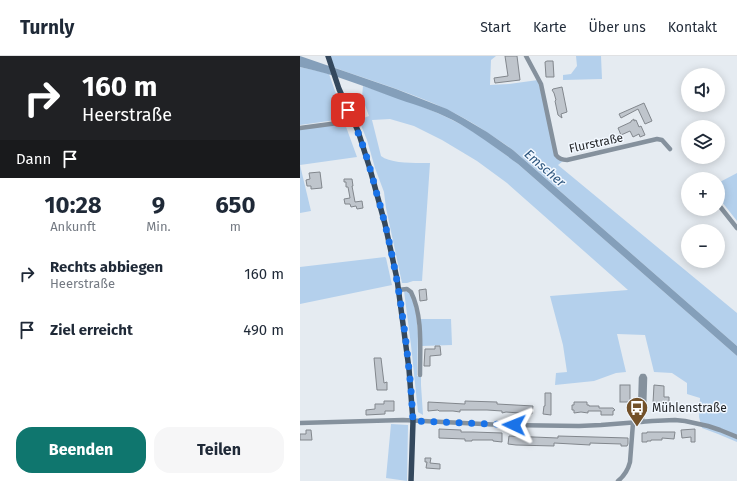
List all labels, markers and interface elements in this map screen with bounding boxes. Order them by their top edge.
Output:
text: Turnly [20,16,74,39]
text: Start [480,19,511,36]
text: Karte [533,19,567,36]
text: Über uns [589,19,646,36]
text: Kontakt [668,19,717,36]
map controls [681,68,725,268]
button: sound [681,68,725,112]
text: 160 m [82,70,157,103]
icon: right [16,72,68,124]
pin [331,93,365,127]
icon: arrive [337,99,359,121]
text: Heerstraße [82,104,172,126]
button: layers [681,120,725,164]
street label: Flurstraße [568,130,624,156]
water label: Emscher [522,146,569,190]
icon: arrive [59,148,81,170]
text: Dann [16,150,51,168]
button: + [681,172,725,216]
text: 10:28 [44,191,102,219]
text: 9 [152,191,165,219]
text: 650 [215,191,256,219]
text: Ankunft [50,219,96,234]
text: Min. [146,219,171,234]
text: m [230,219,241,234]
button: − [681,224,725,268]
text: Rechts abbiegen [50,258,163,276]
icon: right [16,263,38,285]
text: 160 m [244,265,284,283]
text: Heerstraße [50,276,115,291]
icon: arrive [16,319,38,341]
text: Ziel erreicht [50,321,133,339]
text: 490 m [243,321,284,339]
bus stop icon: Mühlenstraße [624,395,650,428]
place label: Mühlenstraße [652,401,727,415]
position arrow [493,404,535,446]
button: Beenden [16,427,146,473]
button: Teilen [154,427,284,473]

